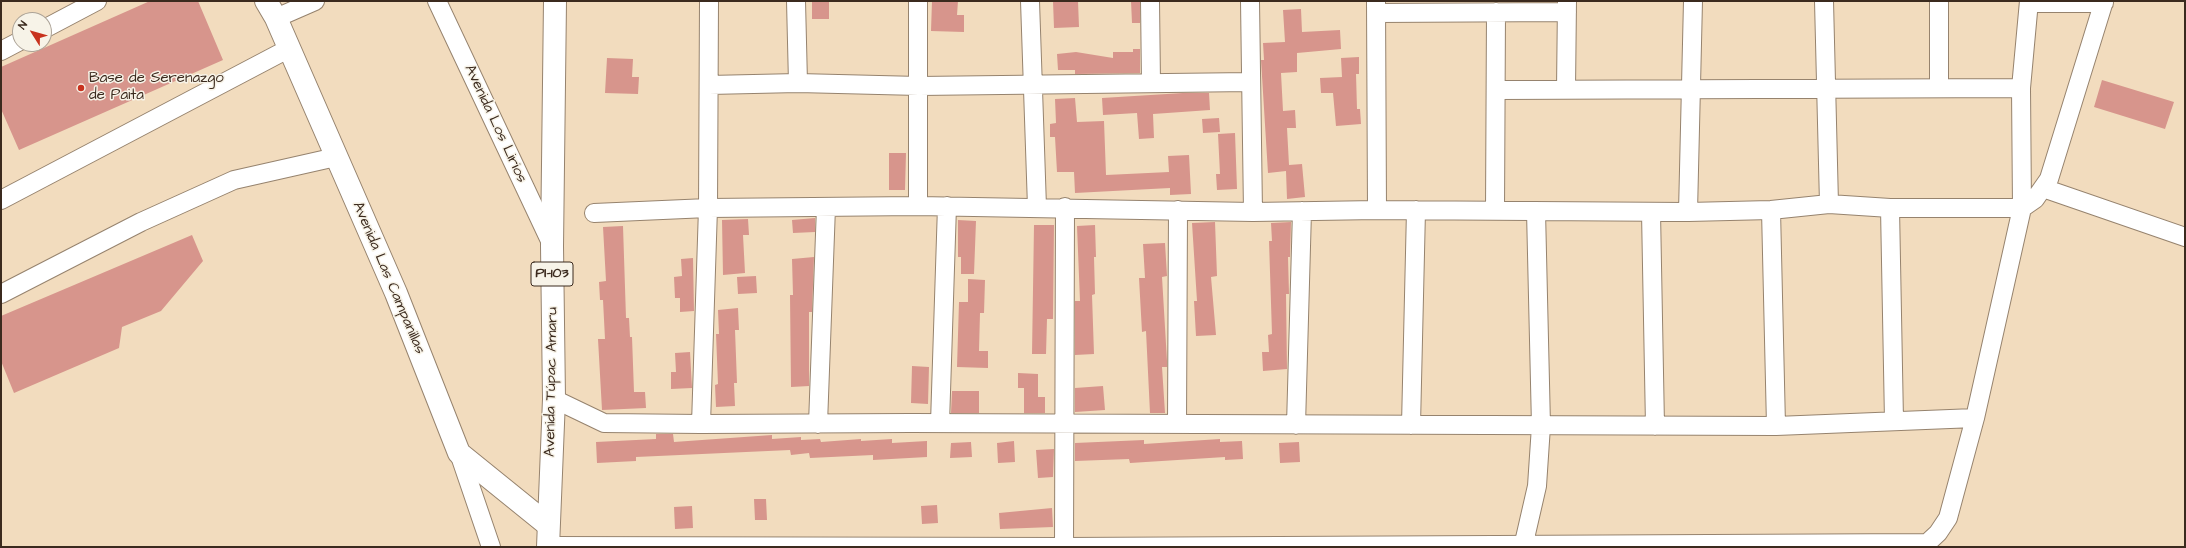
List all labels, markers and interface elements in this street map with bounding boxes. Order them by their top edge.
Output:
north arrow [12,12,52,52]
text: N [15,18,31,32]
street label: Avenida Los Lirios [460,62,530,186]
place label: Base de Serenazgo de Paita [89,70,224,105]
marker: Base de Serenazgo de Paita [76,83,86,93]
street label: Avenida Las Campanillas [348,199,428,357]
road number: PI-103 [531,262,573,286]
street label: Avenida Túpac Amaru [542,307,562,457]

